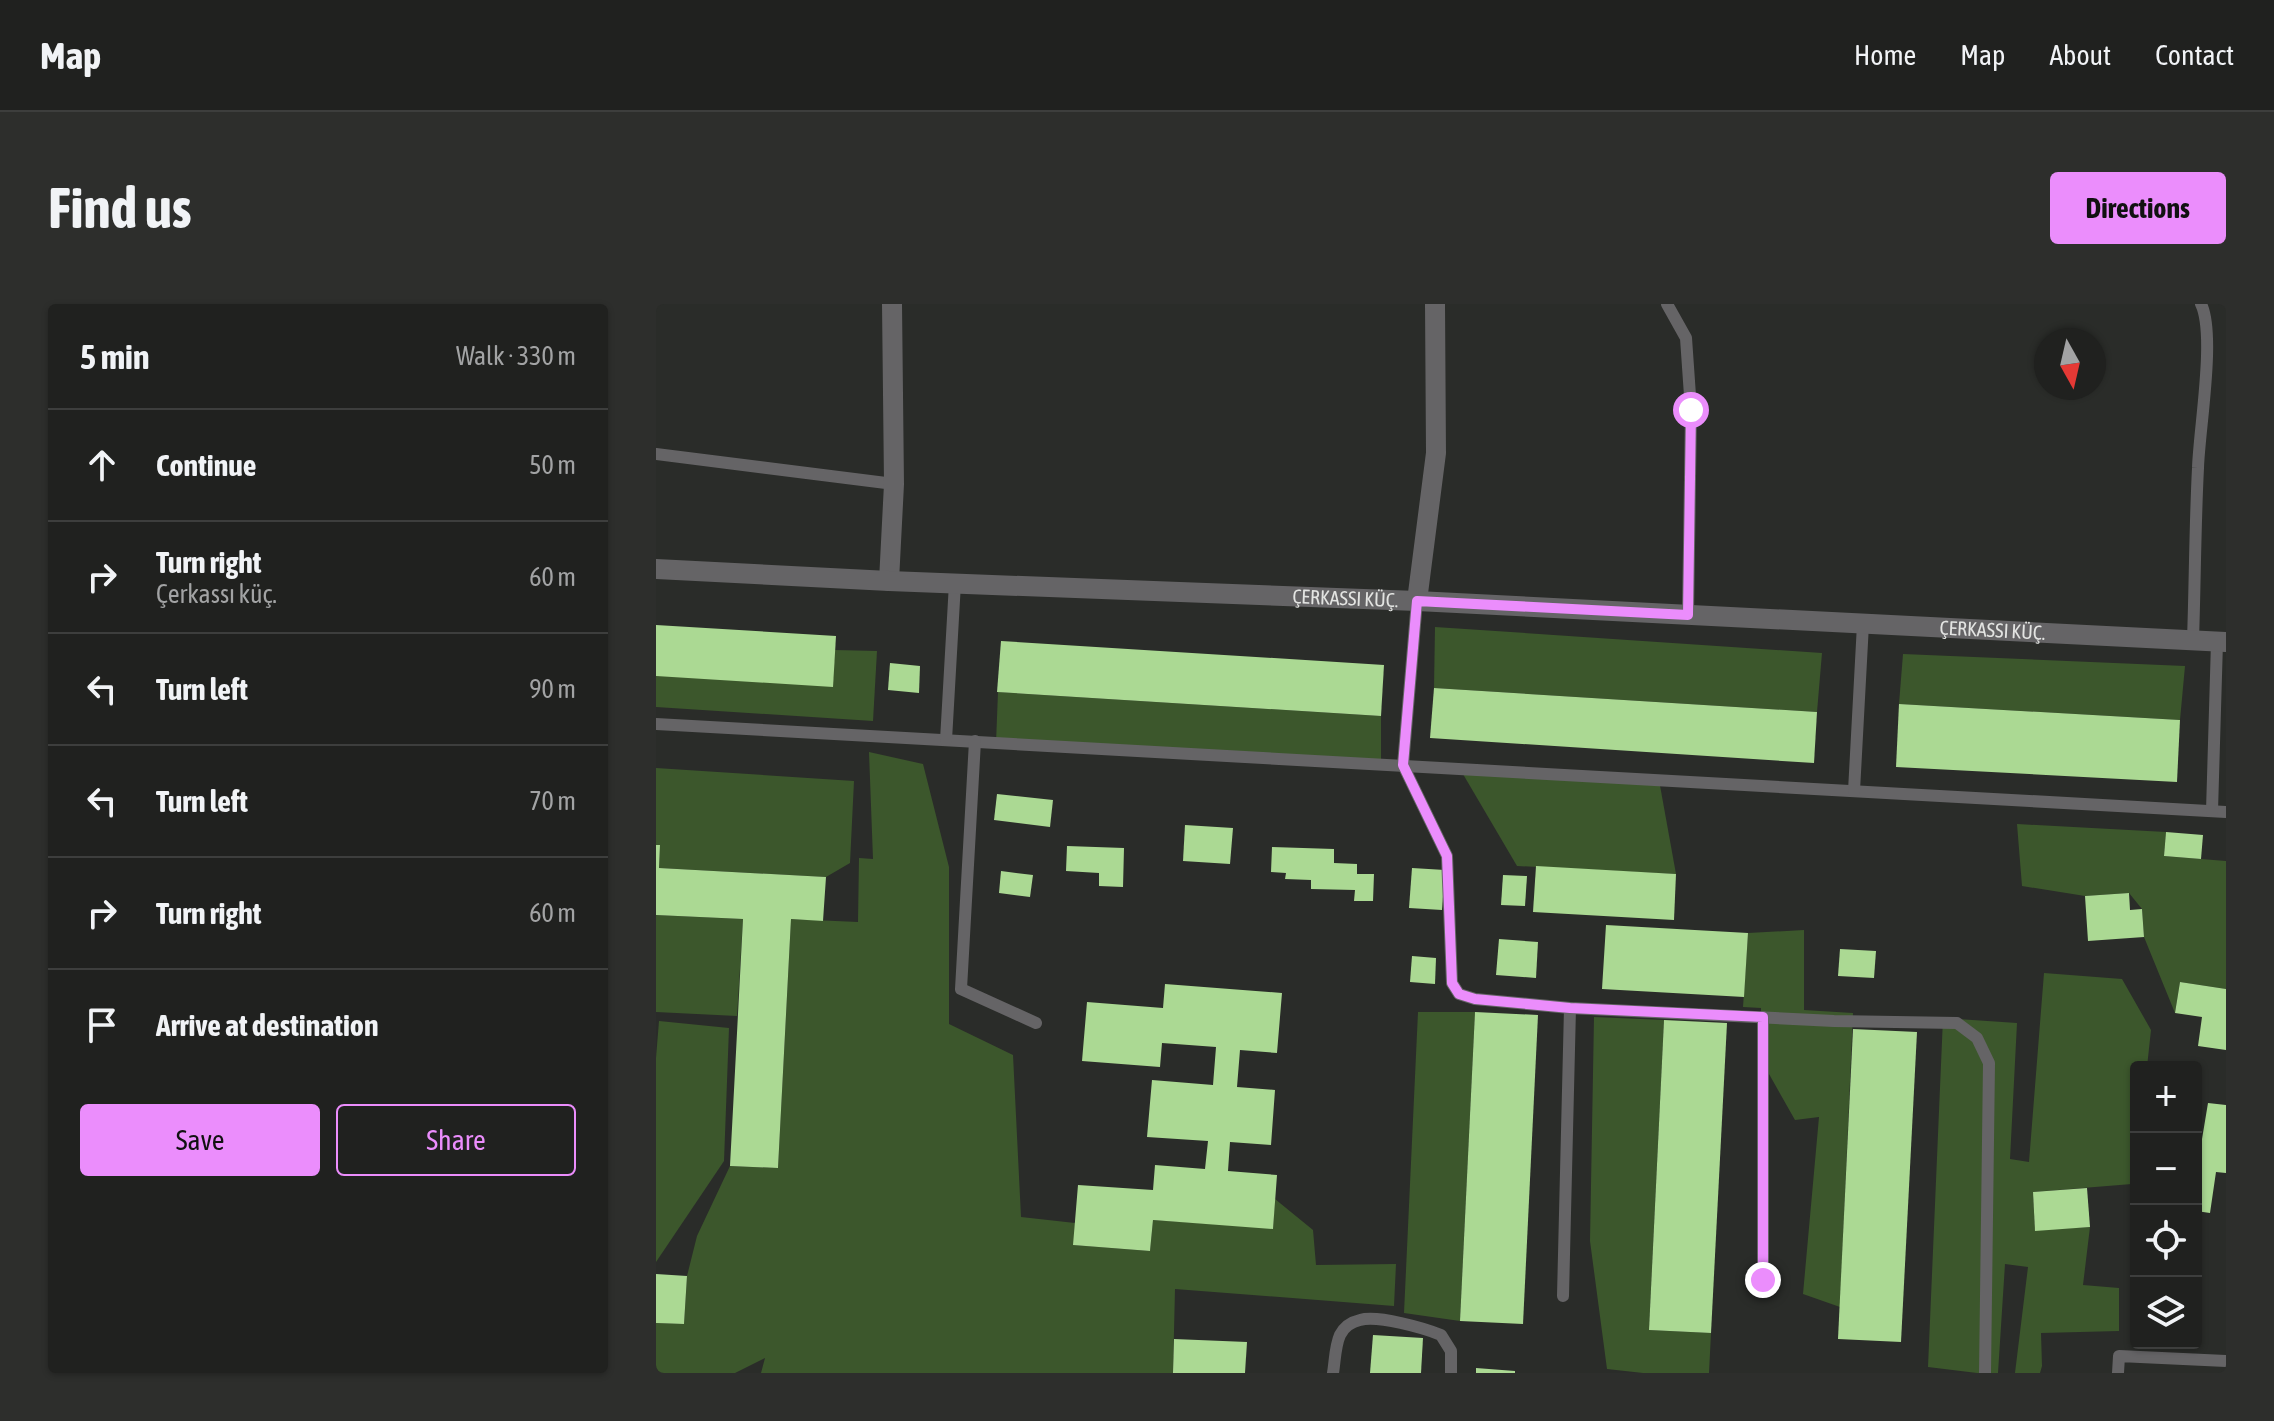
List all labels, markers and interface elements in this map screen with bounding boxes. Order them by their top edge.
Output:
text: Map [40,34,101,77]
text: Home [1854,39,1916,71]
text: Map [1960,39,2005,71]
text: About [2049,39,2111,71]
text: Contact [2155,39,2234,71]
button: Directions [2050,172,2226,244]
text: Find us [48,176,192,240]
north arrow [2034,328,2106,400]
text: 5 min [80,337,149,376]
text: Walk · 330 m [456,341,576,371]
route start [1673,392,1709,428]
icon: ahead [80,443,124,487]
text: Continue [156,448,256,482]
text: 50 m [529,450,576,480]
text: Turn right [156,545,262,579]
icon: right [80,555,124,599]
text: 60 m [529,562,576,592]
text: Çerkassı küç. [156,579,277,609]
street label: ÇERKASSI KÜÇ. [1292,584,1399,611]
street label: ÇERKASSI KÜÇ. [1939,616,2046,644]
icon: left [80,667,124,711]
text: Turn left [156,672,248,706]
text: 90 m [529,674,576,704]
icon: left [80,779,124,823]
text: Turn left [156,784,248,818]
text: 70 m [529,786,576,816]
icon: right [80,891,124,935]
text: Turn right [156,896,262,930]
text: 60 m [529,898,576,928]
icon: arrive [80,1003,124,1047]
text: Arrive at destination [156,1008,378,1042]
map controls [2130,1061,2202,1349]
button: + [2130,1061,2202,1133]
button: Save [80,1104,320,1176]
button: Share [336,1104,576,1176]
button: − [2130,1133,2202,1205]
button: locate [2130,1205,2202,1277]
route end [1745,1262,1781,1298]
button: layers [2130,1277,2202,1349]

